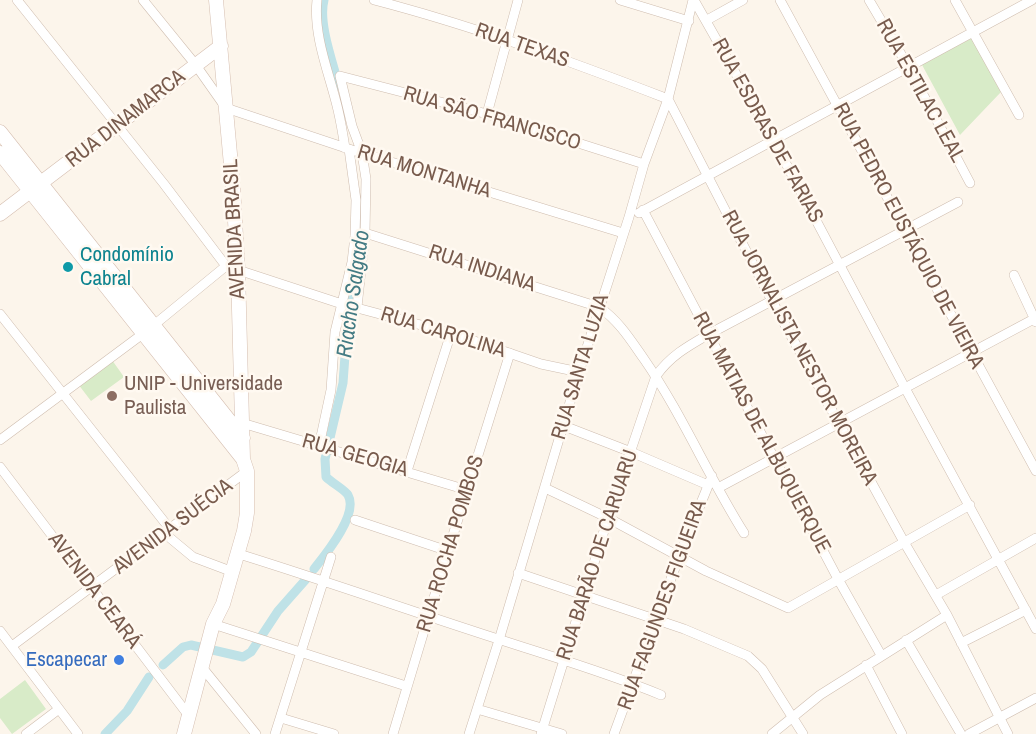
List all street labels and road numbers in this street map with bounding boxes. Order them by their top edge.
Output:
street label: RUA ESTILAC LEAL [870,15,970,167]
street label: RUA TEXAS [472,18,572,74]
street label: RUA ESDRAS DE FARIAS [706,34,828,228]
street label: RUA DINAMARCA [61,65,191,173]
street label: RUA SÃO FRANCISCO [400,82,584,156]
street label: RUA PEDRO EUSTÁQUIO DE VIEIRA [827,99,989,373]
street label: RUA MONTANHA [354,140,494,204]
street label: AVENIDA BRASIL [219,158,251,300]
street label: RUA JORNALISTA NESTOR MOREIRA [716,206,882,490]
street label: RUA INDIANA [425,240,539,298]
street label: RUA SANTA LUZIA [547,291,615,443]
street label: RUA CAROLINA [378,302,508,364]
street label: RUA MATIAS DE ALBUQUERQUE [687,308,835,558]
street label: RUA GEOGIA [299,429,411,483]
street label: RUA BARÃO DE CARUARU [552,446,644,664]
street label: RUA ROCHA POMBOS [412,452,490,636]
street label: AVENIDA SUÉCIA [108,474,238,580]
street label: RUA FAGUNDES FIGUEIRA [613,496,713,714]
street label: AVENIDA CEARÁ [42,528,146,654]

